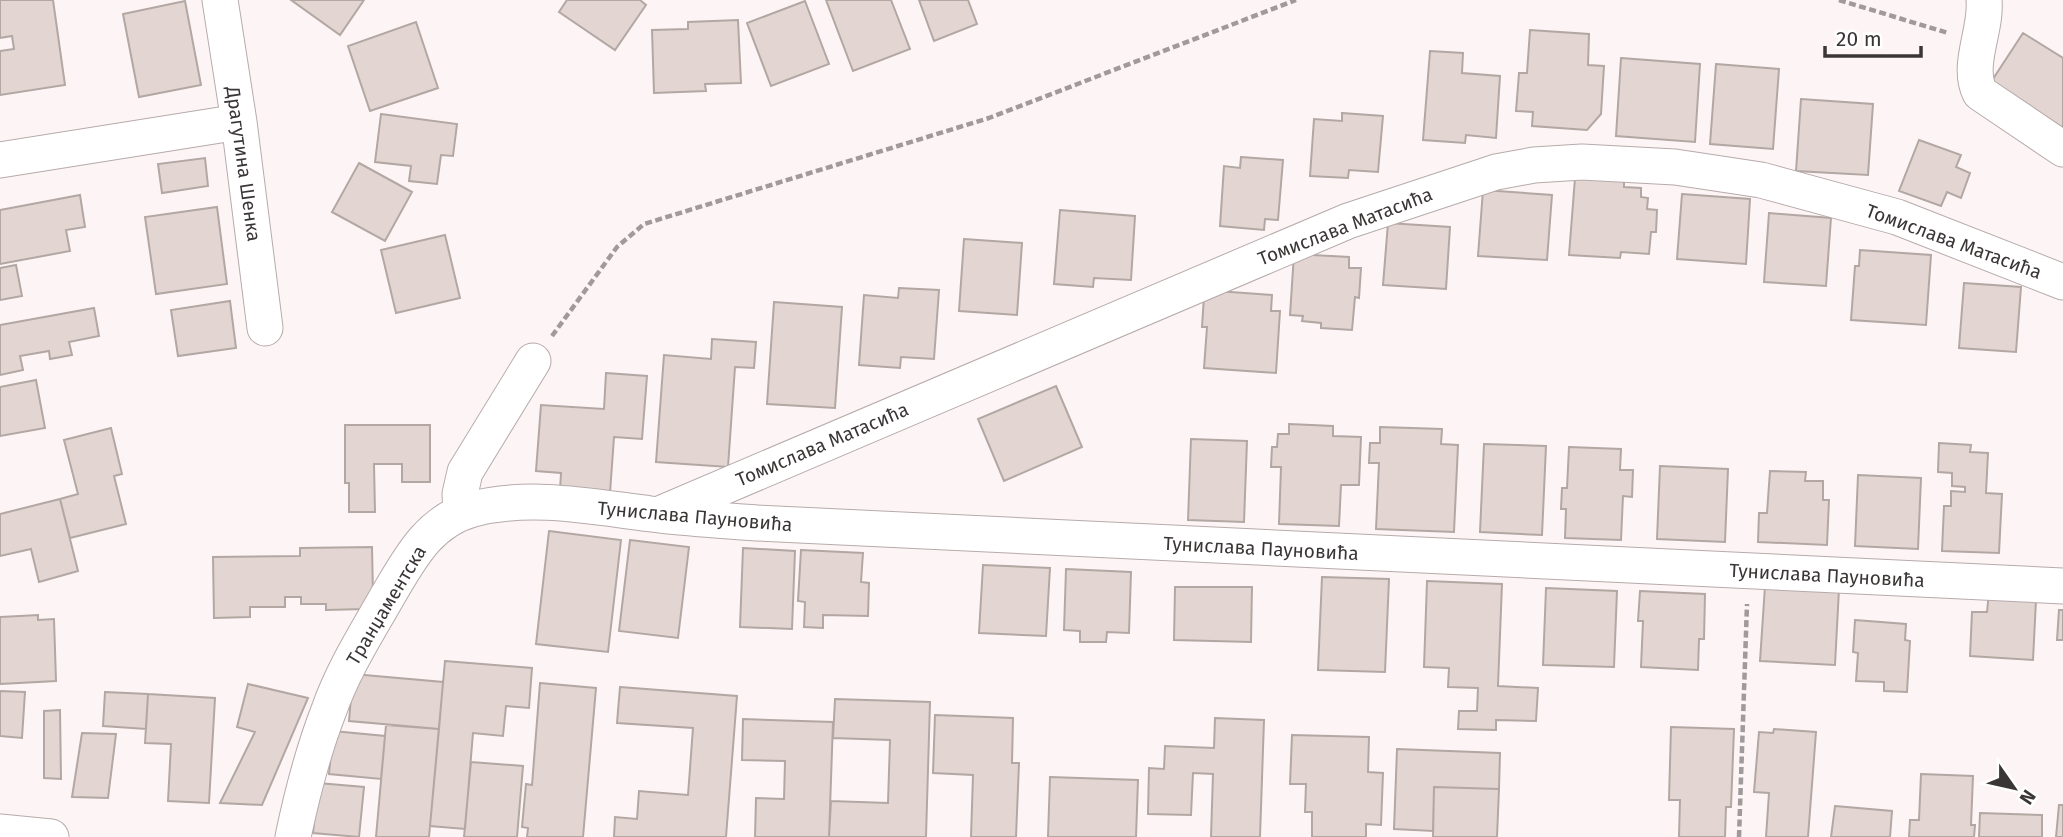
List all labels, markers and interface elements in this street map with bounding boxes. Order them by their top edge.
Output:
scale bar [1825,14,1921,58]
text: 20 m [1836,26,1882,52]
street label: Драгутина Шенка [221,84,266,243]
street label: Томислава Матасића [1255,183,1436,270]
street label: Томислава Матасића [1863,199,2045,284]
street label: Томислава Матасића [732,398,912,491]
street label: Тунислава Пауновића [597,497,793,536]
street label: Тунислава Пауновића [1163,532,1359,565]
street label: Транџаментска [342,541,431,669]
street label: Тунислава Пауновића [1729,559,1925,592]
north arrow [1979,753,2049,823]
text: N [2015,786,2041,809]

